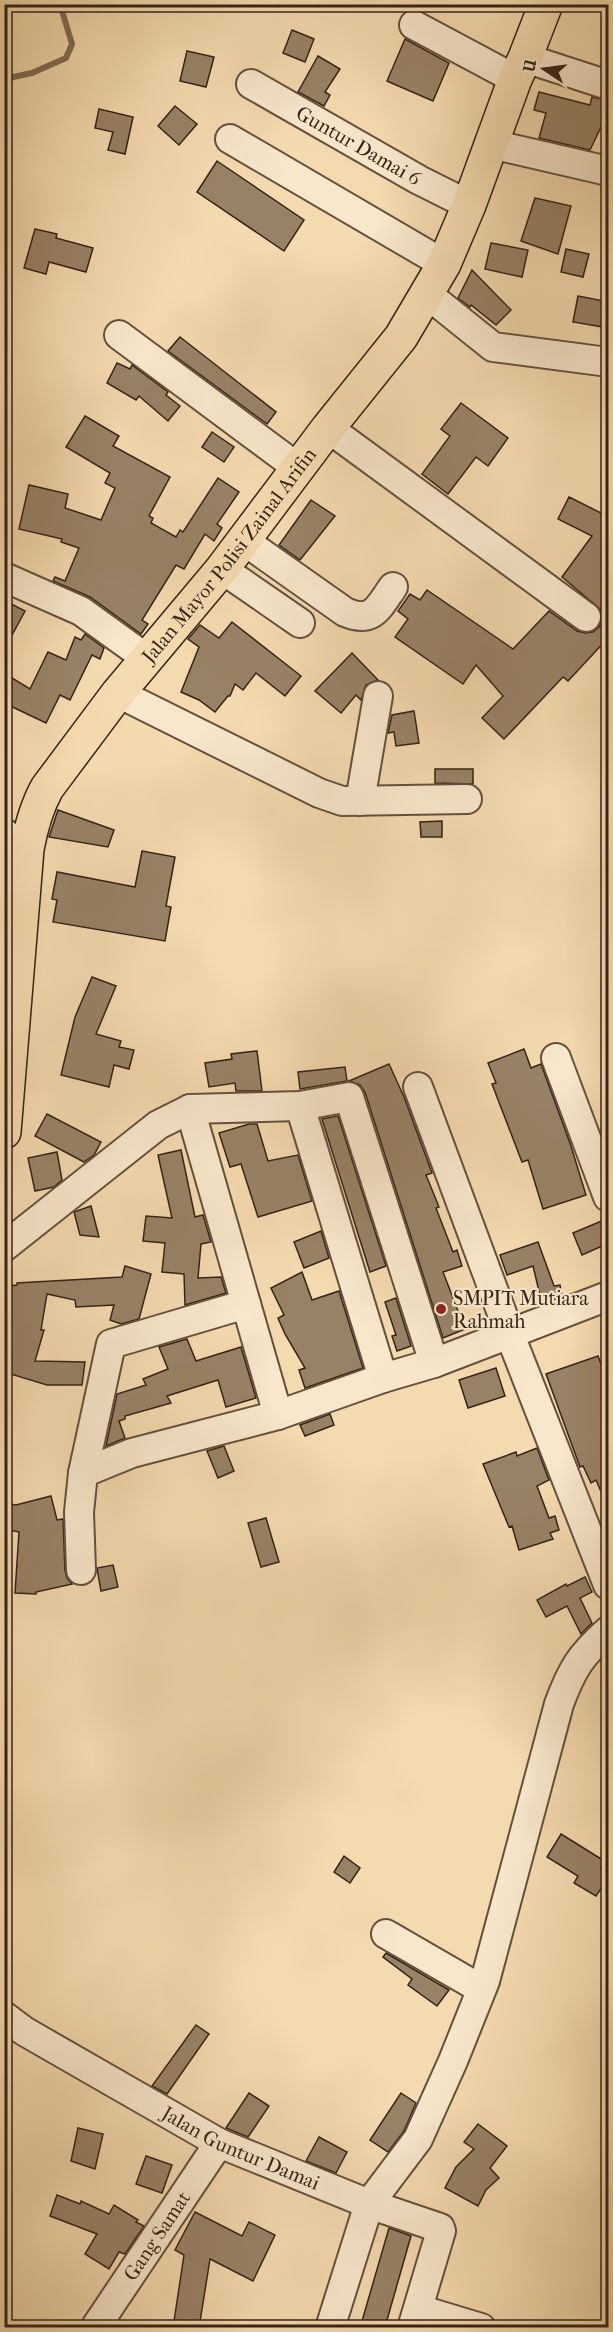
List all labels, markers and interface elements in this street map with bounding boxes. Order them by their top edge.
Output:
north arrow [514,39,574,99]
text: U [519,57,541,75]
street label: Guntur Damai 6 [292,101,425,191]
street label: Jalan Mayor Polisi Zainal Arifin [136,443,321,669]
place label: SMPIT Mutiara Rahmah [453,1287,589,1333]
marker: SMPIT Mutiara Rahmah [434,1302,448,1316]
street label: Jalan Guntur Damai [156,2101,323,2195]
street label: Gang Samat [119,2187,195,2285]

